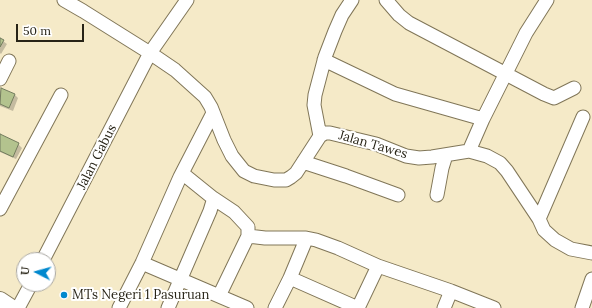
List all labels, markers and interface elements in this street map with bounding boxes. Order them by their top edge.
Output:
scale bar [18,16,86,42]
text: 50 m [23,23,51,38]
street label: Jalan Gabus [74,122,120,192]
street label: Jalan Tawes [337,128,409,162]
north arrow [16,252,56,292]
text: U [18,266,32,276]
place label: MTs Negeri 1 Pasuruan [72,287,209,303]
marker: MTs Negeri 1 Pasuruan [59,290,69,300]

